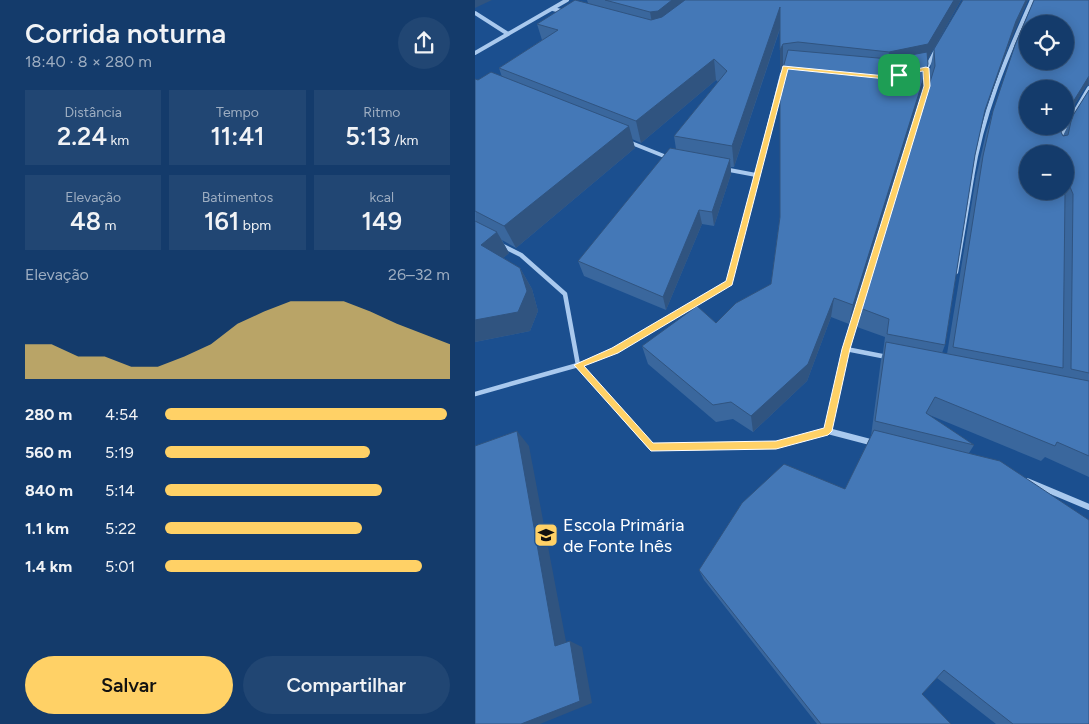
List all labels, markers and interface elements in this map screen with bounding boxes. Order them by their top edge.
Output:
map controls [1019,15,1074,200]
button: locate [1019,15,1074,70]
text: Corrida noturna [25,16,226,50]
button: share [398,17,450,69]
text: 18:40 · 8 × 280 m [25,52,152,71]
pin [878,54,920,96]
icon: arrive [885,61,913,89]
button: + [1019,80,1074,135]
text: Distância [64,104,122,121]
text: Tempo [216,104,259,121]
text: Ritmo [363,104,400,121]
text: 2.24 [57,121,107,151]
text: 11:41 [210,121,265,151]
text: 5:13 [345,121,391,151]
text: km [107,132,129,149]
text: /km [391,132,419,149]
button: − [1019,145,1074,200]
text: Elevação [65,189,121,206]
text: Batimentos [202,189,273,206]
text: kcal [370,189,394,206]
text: 48 [70,206,101,236]
text: 161 [204,206,239,236]
text: 149 [362,206,402,236]
text: m [101,217,116,234]
text: bpm [239,217,271,234]
text: Elevação [25,265,89,284]
text: 26–32 m [388,265,450,284]
text: 280 m [25,405,72,424]
text: 4:54 [105,405,138,424]
text: 560 m [25,443,72,462]
text: 5:19 [105,443,134,462]
text: 840 m [25,481,73,500]
text: 5:14 [105,481,135,500]
place label: Escola Primária de Fonte Inês [563,514,684,557]
text: 1.1 km [25,519,69,538]
text: 5:22 [105,519,136,538]
school or university icon: Escola Primária de Fonte Inês [533,522,559,548]
text: 1.4 km [25,557,72,576]
text: 5:01 [105,557,135,576]
button: Salvar [25,656,233,714]
button: Compartilhar [243,656,450,714]

